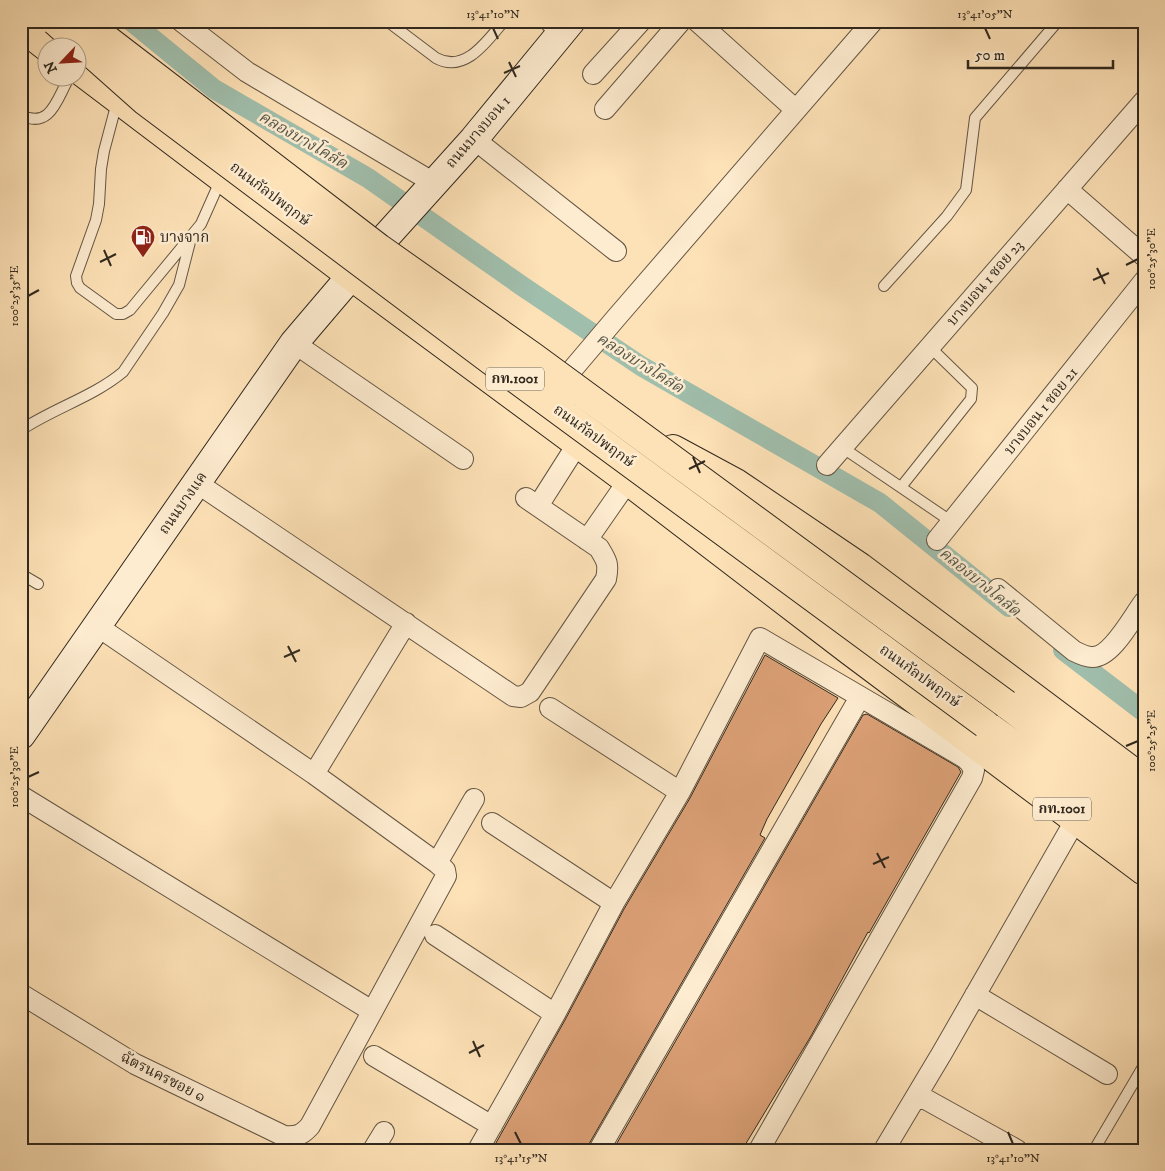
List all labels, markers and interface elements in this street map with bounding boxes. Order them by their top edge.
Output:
text: 13°41'10"N [466,7,520,22]
text: 13°41'05"N [957,7,1013,22]
north arrow [38,38,88,88]
scale bar [968,38,1112,70]
text: 50 m [975,46,1005,65]
text: N [40,58,62,76]
street label: ถนนบางบอน 1 [441,92,515,172]
water label: คลองบางโคลัด [255,105,352,174]
street label: ถนนกัลปพฤกษ์ [226,157,315,231]
fuel station icon: บางจาก [130,224,156,258]
place label: บางจาก [160,228,209,247]
text: 100°25'30"E [1144,228,1159,290]
street label: บางบอน 1 ซอย 23 [943,236,1027,330]
text: 100°25'35"E [7,265,22,326]
water label: คลองบางโคลัด [593,327,689,398]
street label: บางบอน 1 ซอย 21 [1000,363,1082,459]
road number: กท.1001 [486,368,544,390]
street label: ถนนกัลปพฤกษ์ [550,399,640,472]
street label: ถนนบางแค [154,468,212,538]
water label: คลองบางโคลัด [935,542,1027,621]
street label: ถนนกัลปพฤกษ์ [876,639,966,712]
text: 100°25'25"E [1144,709,1159,772]
text: 100°25'30"E [7,746,22,808]
road number: กท.1001 [1033,798,1091,821]
street label: ฉัตรนครซอย ๑ [117,1047,209,1107]
text: 13°41'15"N [494,1151,548,1166]
text: 13°41'10"N [986,1151,1040,1166]

